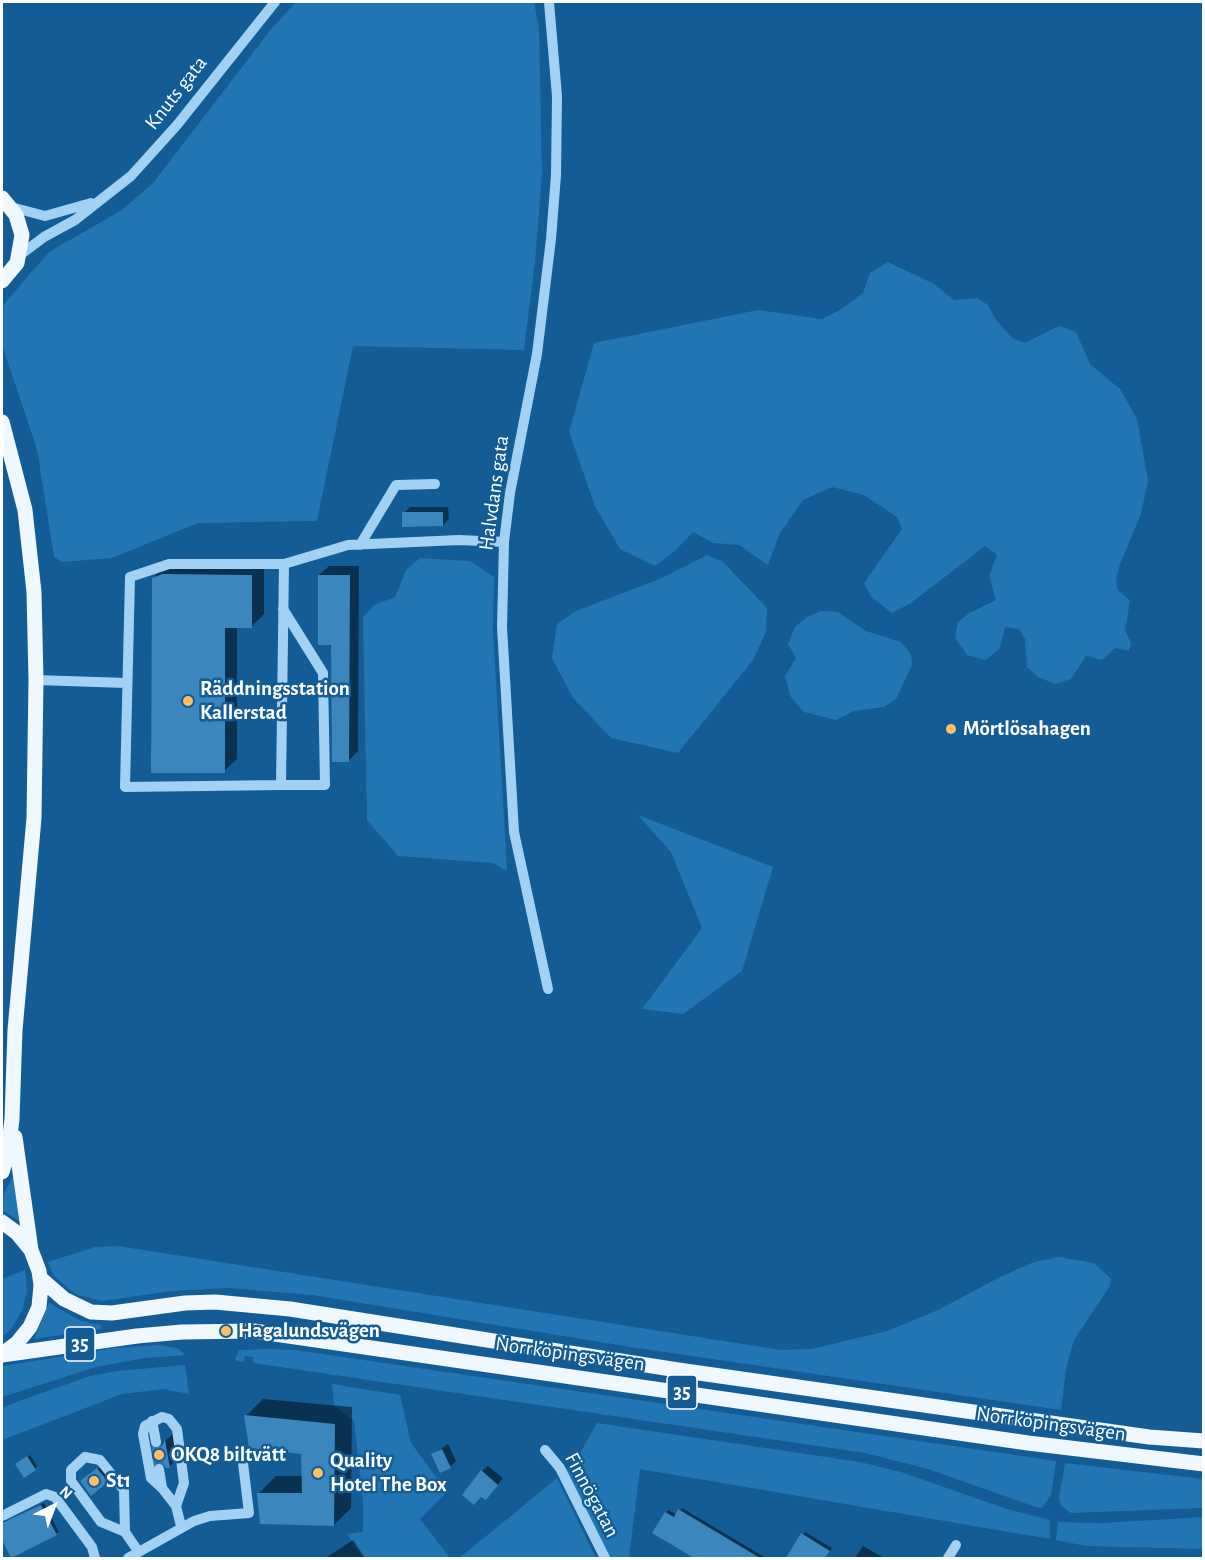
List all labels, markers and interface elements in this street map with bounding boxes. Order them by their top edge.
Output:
street label: Knuts gata [139,51,213,135]
street label: Halvdans gata [473,434,515,552]
place label: Räddningsstation Kallerstad [200,676,350,726]
marker: Räddningsstation Kallerstad [181,694,195,708]
place label: Mörtlösahagen [963,716,1091,742]
marker: Mörtlösahagen [944,722,958,736]
place label: Hagalundsvägen [238,1318,380,1344]
marker: Hagalundsvägen [219,1324,233,1338]
road number: 35 [65,1327,95,1361]
street label: Norrköpingsvägen [494,1331,646,1377]
road number: 35 [667,1375,697,1409]
street label: Norrköpingsvägen [975,1401,1127,1447]
place label: OKQ8 biltvätt [171,1442,286,1468]
marker: OKQ8 biltvätt [152,1448,166,1462]
place label: Quality Hotel The Box [330,1448,447,1498]
street label: Finnögatan [559,1448,625,1542]
marker: Quality Hotel The Box [311,1466,325,1480]
place label: St1 [106,1468,131,1494]
marker: St1 [87,1474,101,1488]
north arrow [24,1476,84,1536]
text: N [57,1483,76,1502]

